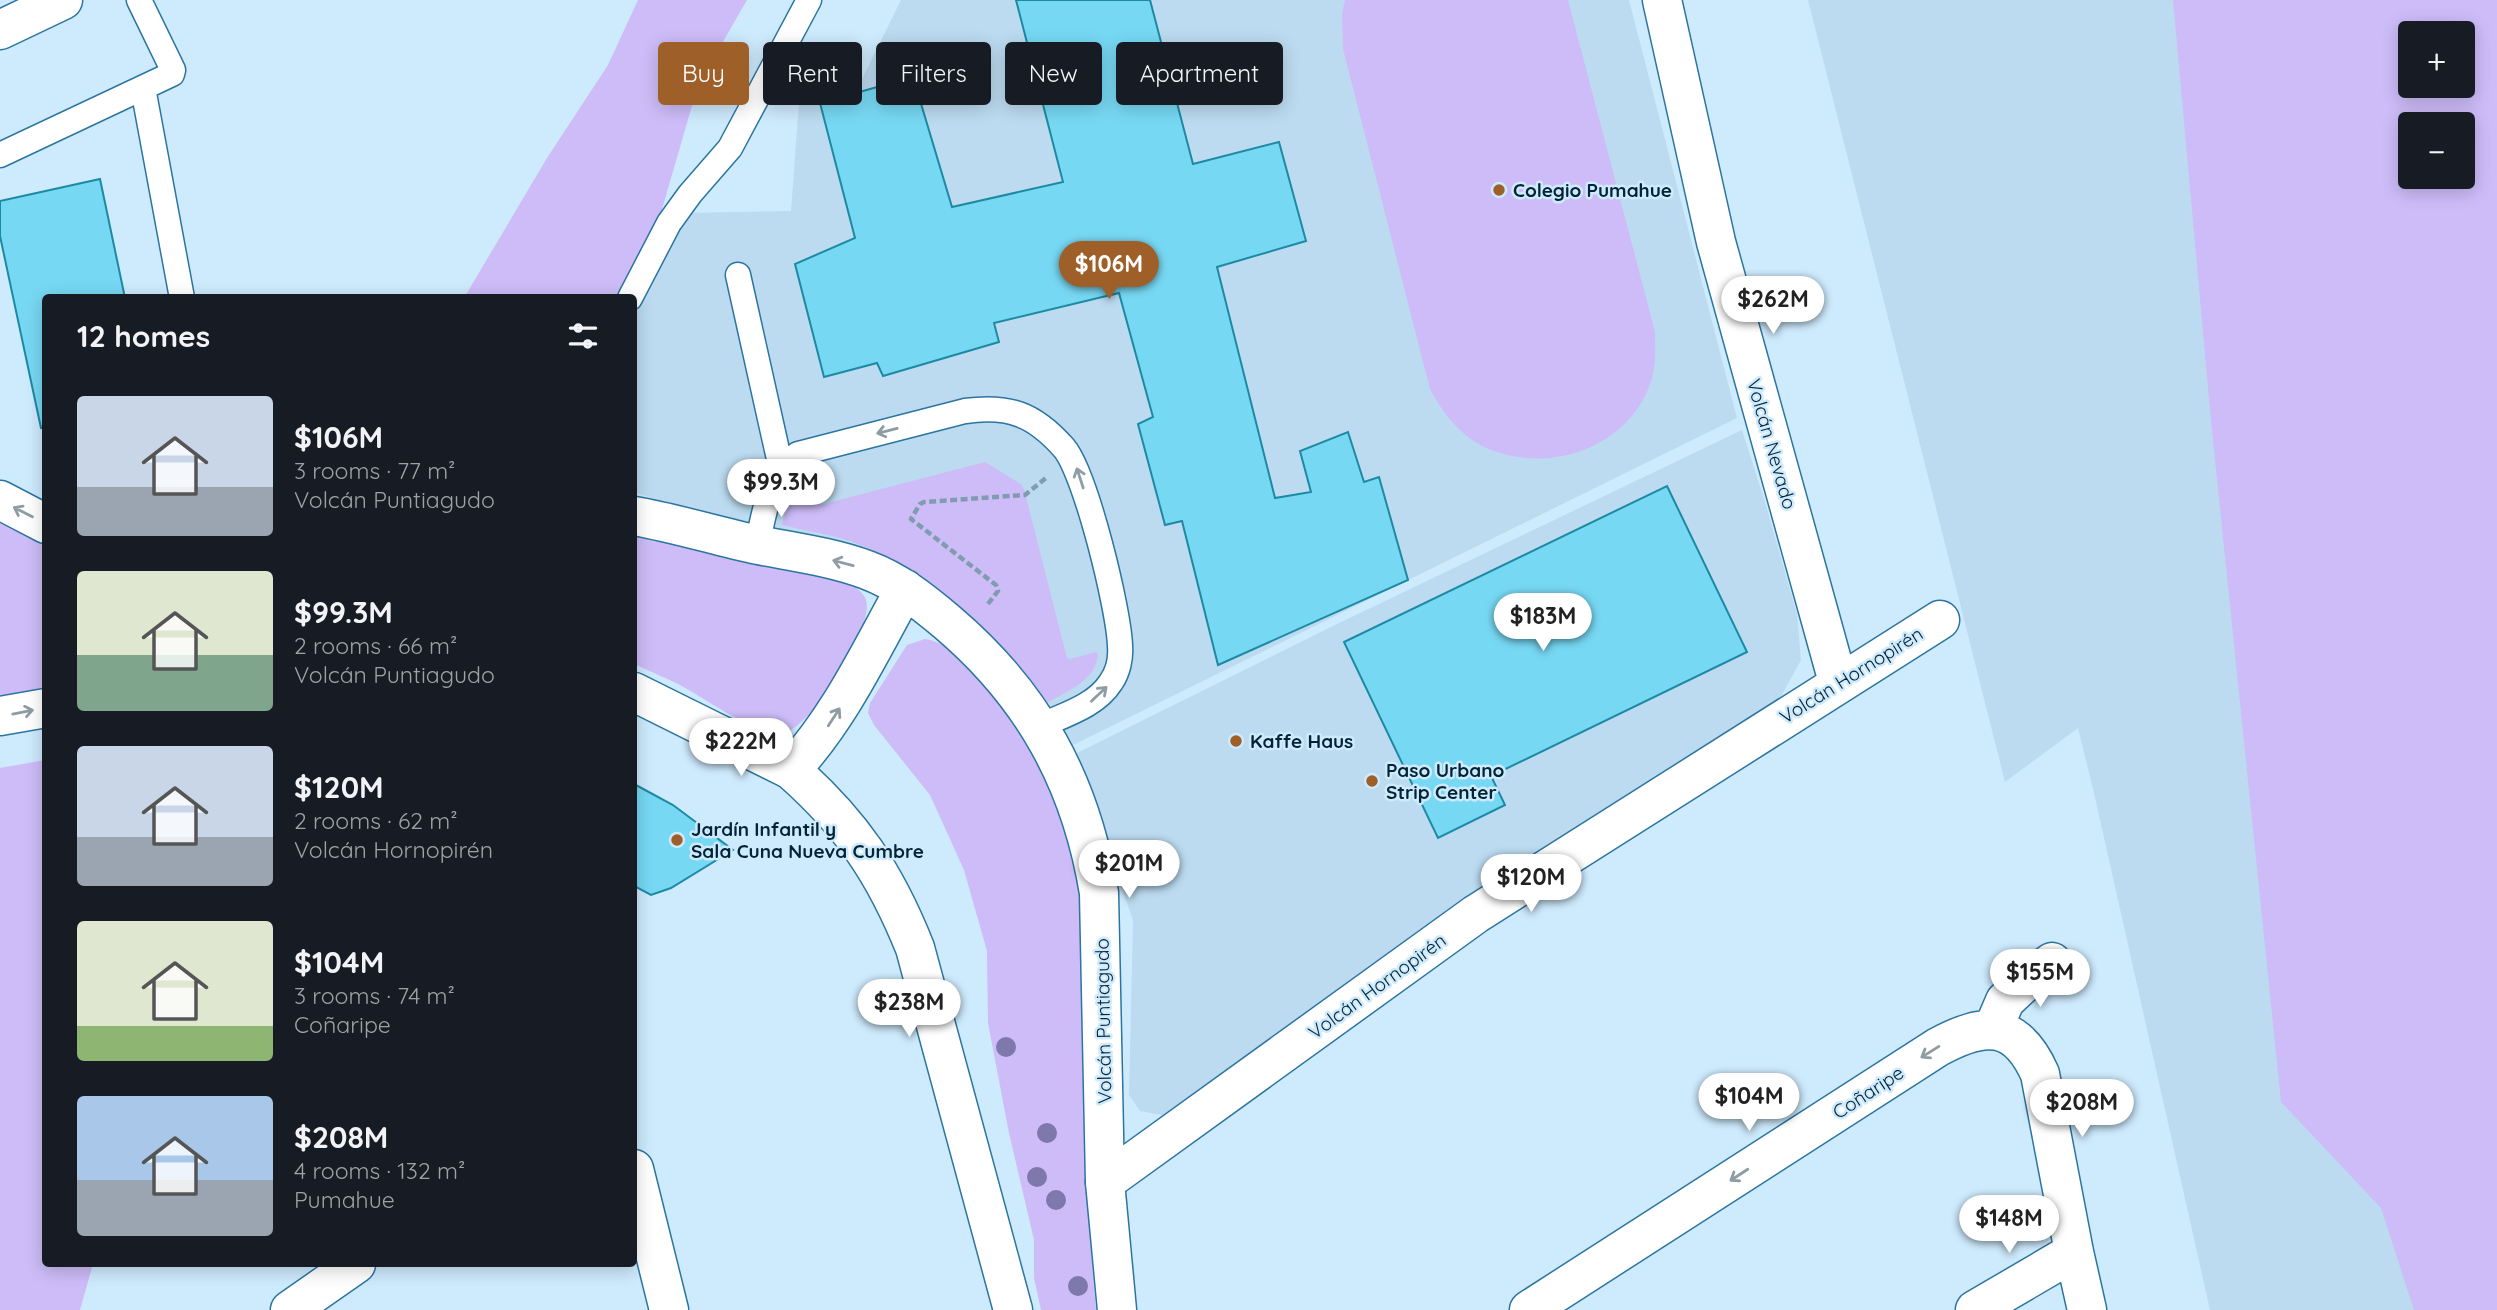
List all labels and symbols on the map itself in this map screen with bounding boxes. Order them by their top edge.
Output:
place label: Colegio Pumahue [1513,178,1672,202]
marker: Colegio Pumahue [1491,182,1507,198]
pin: $106M [1060,242,1158,301]
pin: $262M [1724,276,1822,336]
street label: Volcán Nevado [1742,376,1802,512]
one-way arrow [876,425,898,438]
pin: $99.3M [724,460,838,519]
one-way arrow [1072,468,1085,490]
one-way arrow [13,505,34,518]
one-way arrow [832,556,854,569]
pin: $183M [1494,594,1592,653]
street label: Volcán Hornopirén [1775,621,1927,729]
one-way arrow [1090,686,1108,702]
one-way arrow [11,705,34,718]
one-way arrow [826,708,841,727]
pin: $222M [692,718,790,778]
place label: Kaffe Haus [1250,729,1353,753]
marker: Kaffe Haus [1228,733,1244,749]
place label: Paso Urbano Strip Center [1386,758,1504,804]
marker: Paso Urbano Strip Center [1364,773,1380,789]
place label: Jardín Infantil y Sala Cuna Nueva Cumbre [691,817,924,863]
marker: Jardín Infantil y Sala Cuna Nueva Cumbre [669,832,685,848]
pin: $201M [1080,841,1178,900]
pin: $120M [1482,855,1580,914]
street label: Volcán Hornopirén [1303,928,1451,1044]
street label: Volcán Puntiagudo [1090,938,1116,1104]
pin: $155M [1991,950,2089,1009]
pin: $238M [860,979,958,1039]
one-way arrow [1921,1045,1941,1059]
street label: Coñaripe [1828,1060,1908,1124]
pin: $104M [1700,1074,1798,1133]
pin: $208M [2033,1080,2131,1139]
one-way arrow [1730,1168,1749,1182]
pin: $148M [1960,1196,2058,1255]

